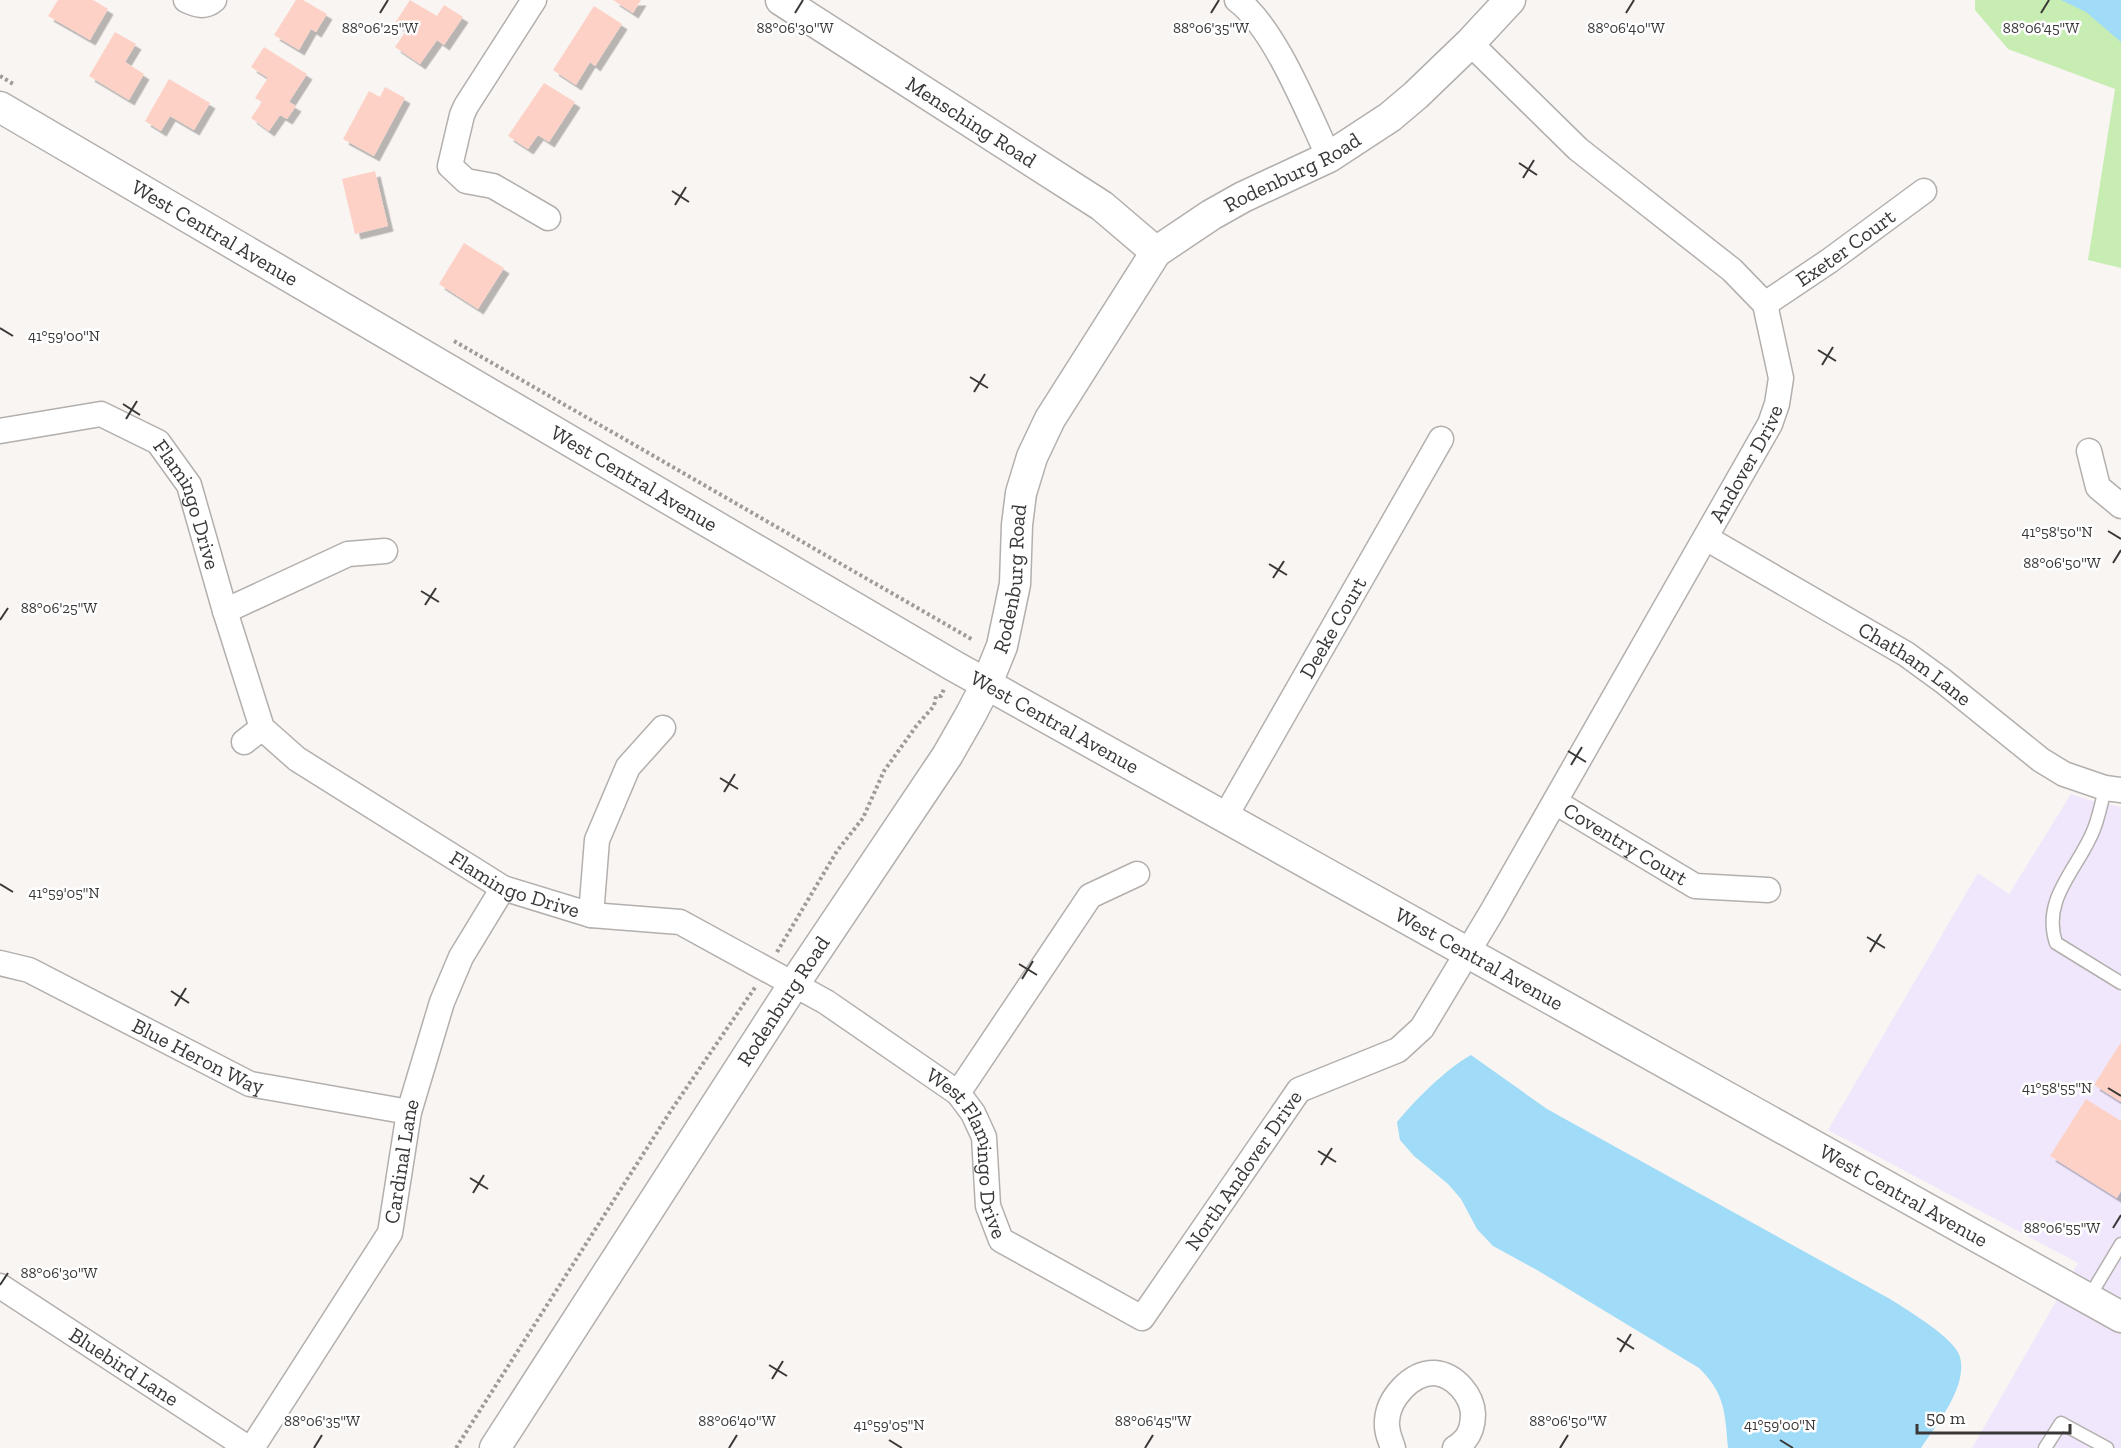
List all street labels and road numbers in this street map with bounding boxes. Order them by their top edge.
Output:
street label: Mensching Road [902,71,1042,173]
street label: Rodenburg Road [1219,126,1366,217]
street label: West Central Avenue [127,174,303,291]
street label: Exeter Court [1791,204,1900,292]
street label: Andover Drive [1704,401,1788,527]
street label: West Central Avenue [547,420,722,537]
street label: Flamingo Drive [148,434,225,572]
street label: Rodenburg Road [987,502,1032,657]
street label: Deeke Court [1294,572,1372,683]
street label: Chatham Lane [1854,616,1977,711]
street label: West Central Avenue [966,665,1144,779]
street label: Coventry Court [1559,797,1692,891]
street label: Flamingo Drive [445,845,583,923]
street label: West Central Avenue [1391,902,1568,1015]
street label: Rodenburg Road [732,931,835,1070]
street label: Blue Heron Way [128,1012,266,1098]
street label: West Flamingo Drive [922,1062,1012,1242]
street label: North Andover Drive [1179,1085,1307,1255]
street label: Cardinal Lane [379,1096,424,1226]
street label: West Central Avenue [1815,1138,1992,1252]
street label: Bluebird Lane [65,1322,184,1411]

